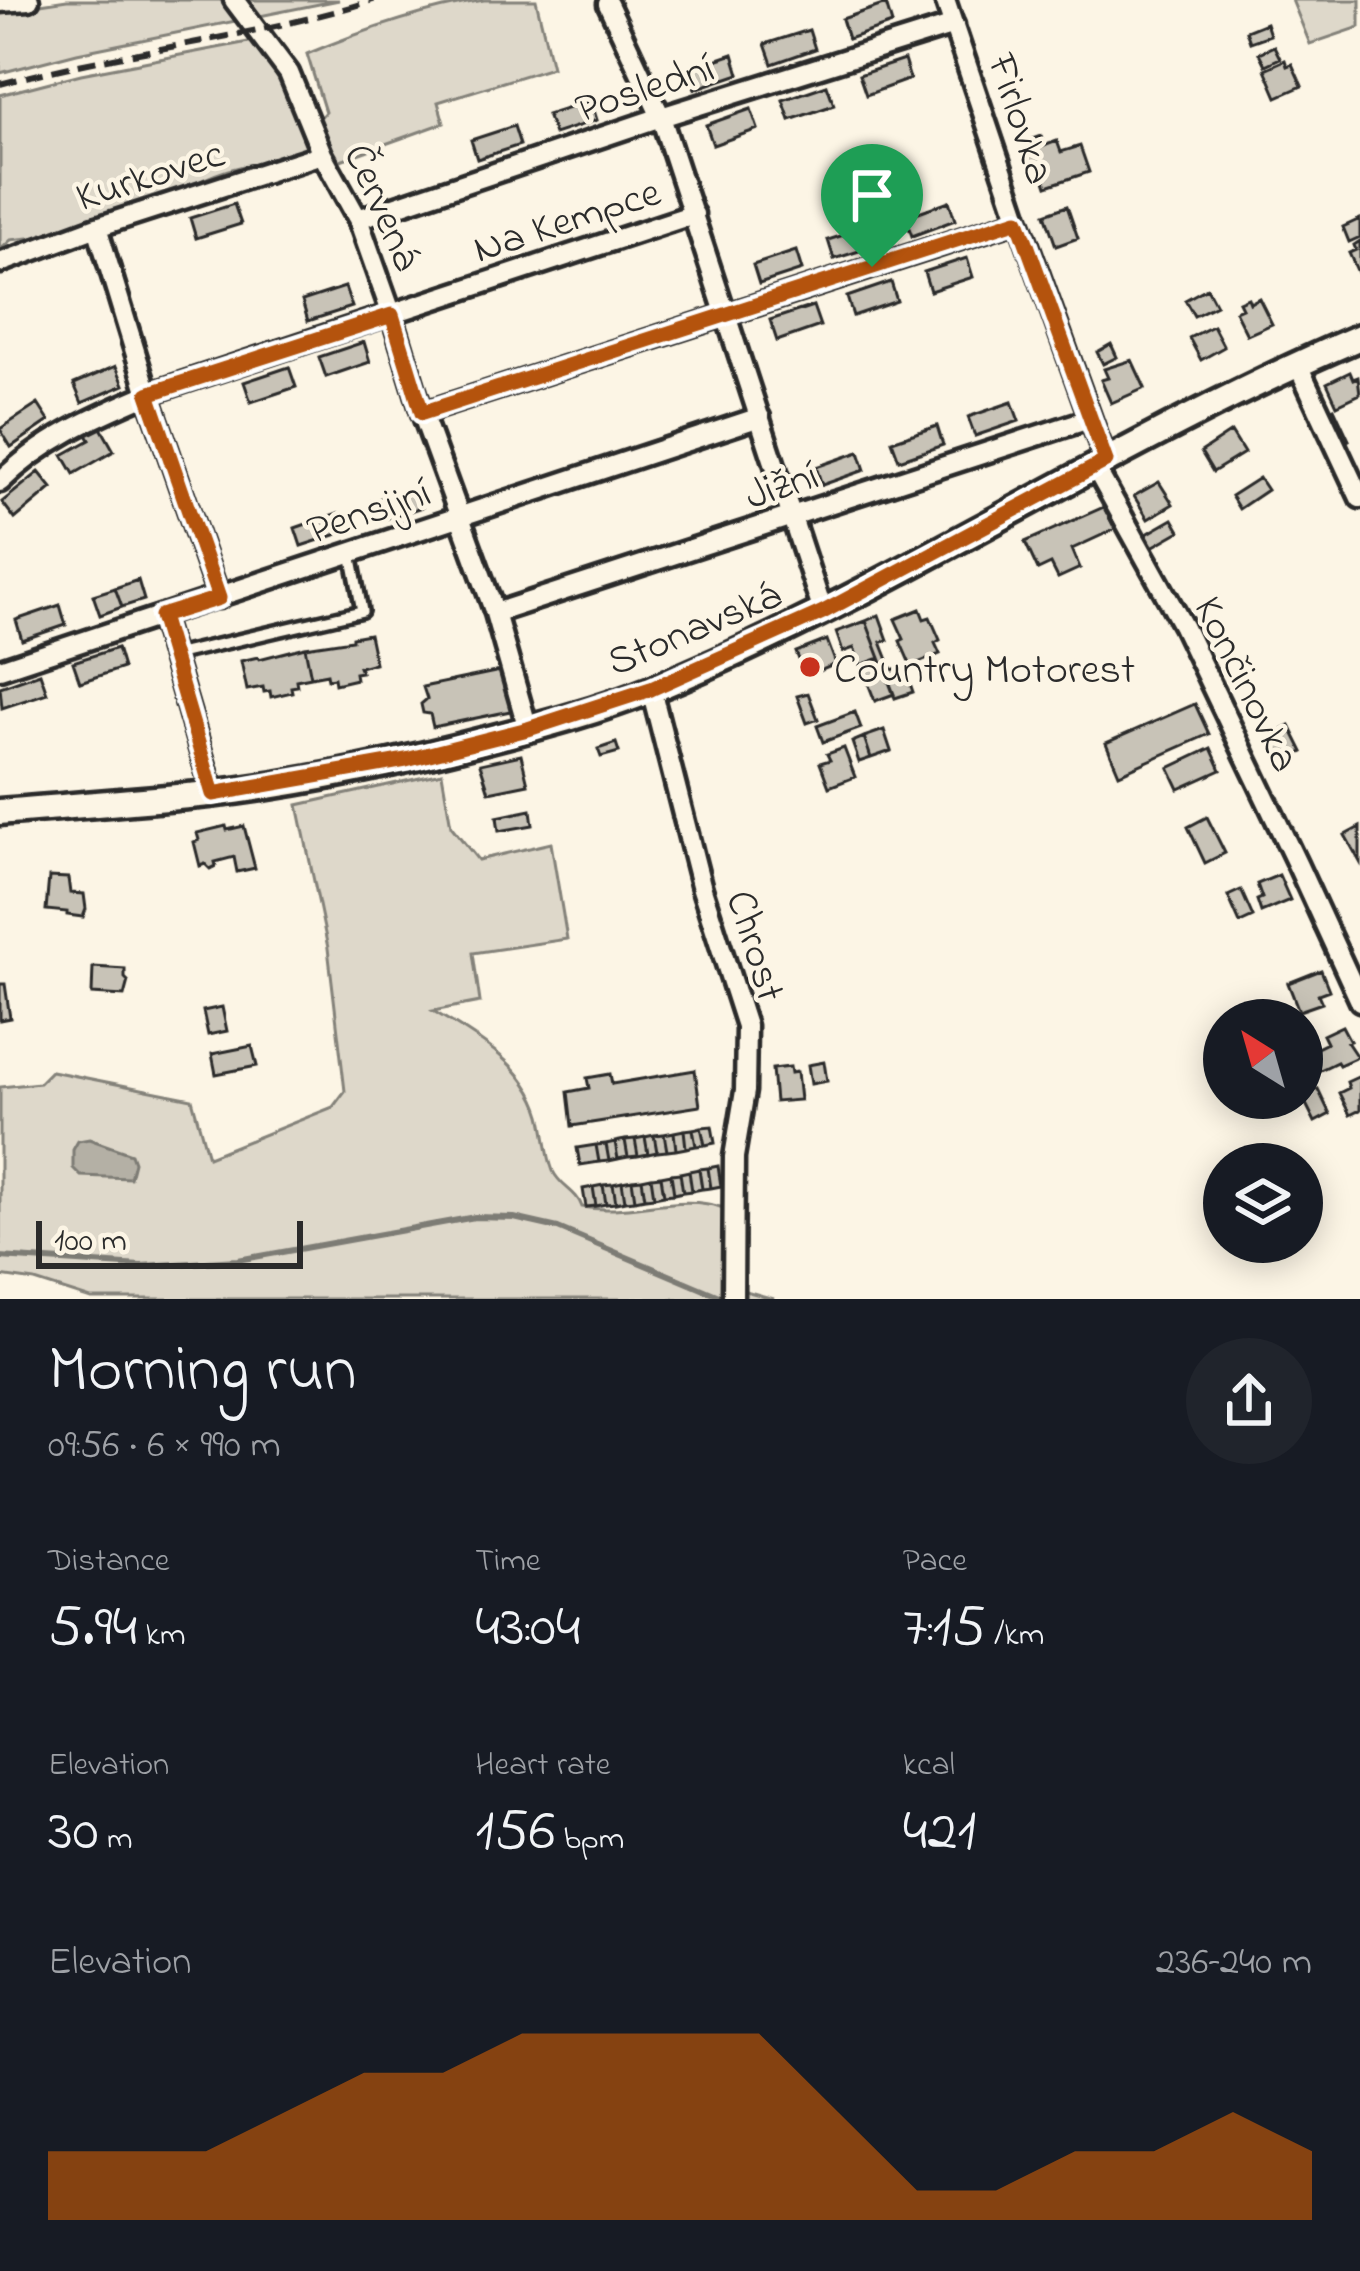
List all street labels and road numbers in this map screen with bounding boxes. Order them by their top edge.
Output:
street label: Poslední [568,39,723,141]
street label: Firlovka [969,45,1068,193]
street label: Kurkovec [68,125,233,230]
street label: Červená [326,135,436,281]
street label: Na Kempce [466,163,669,281]
street label: Jižní [738,447,827,528]
street label: Pensijní [300,464,439,563]
street label: Stonavská [598,566,791,694]
street label: Končinovka [1176,587,1314,783]
street label: Chrost [708,883,799,1009]

